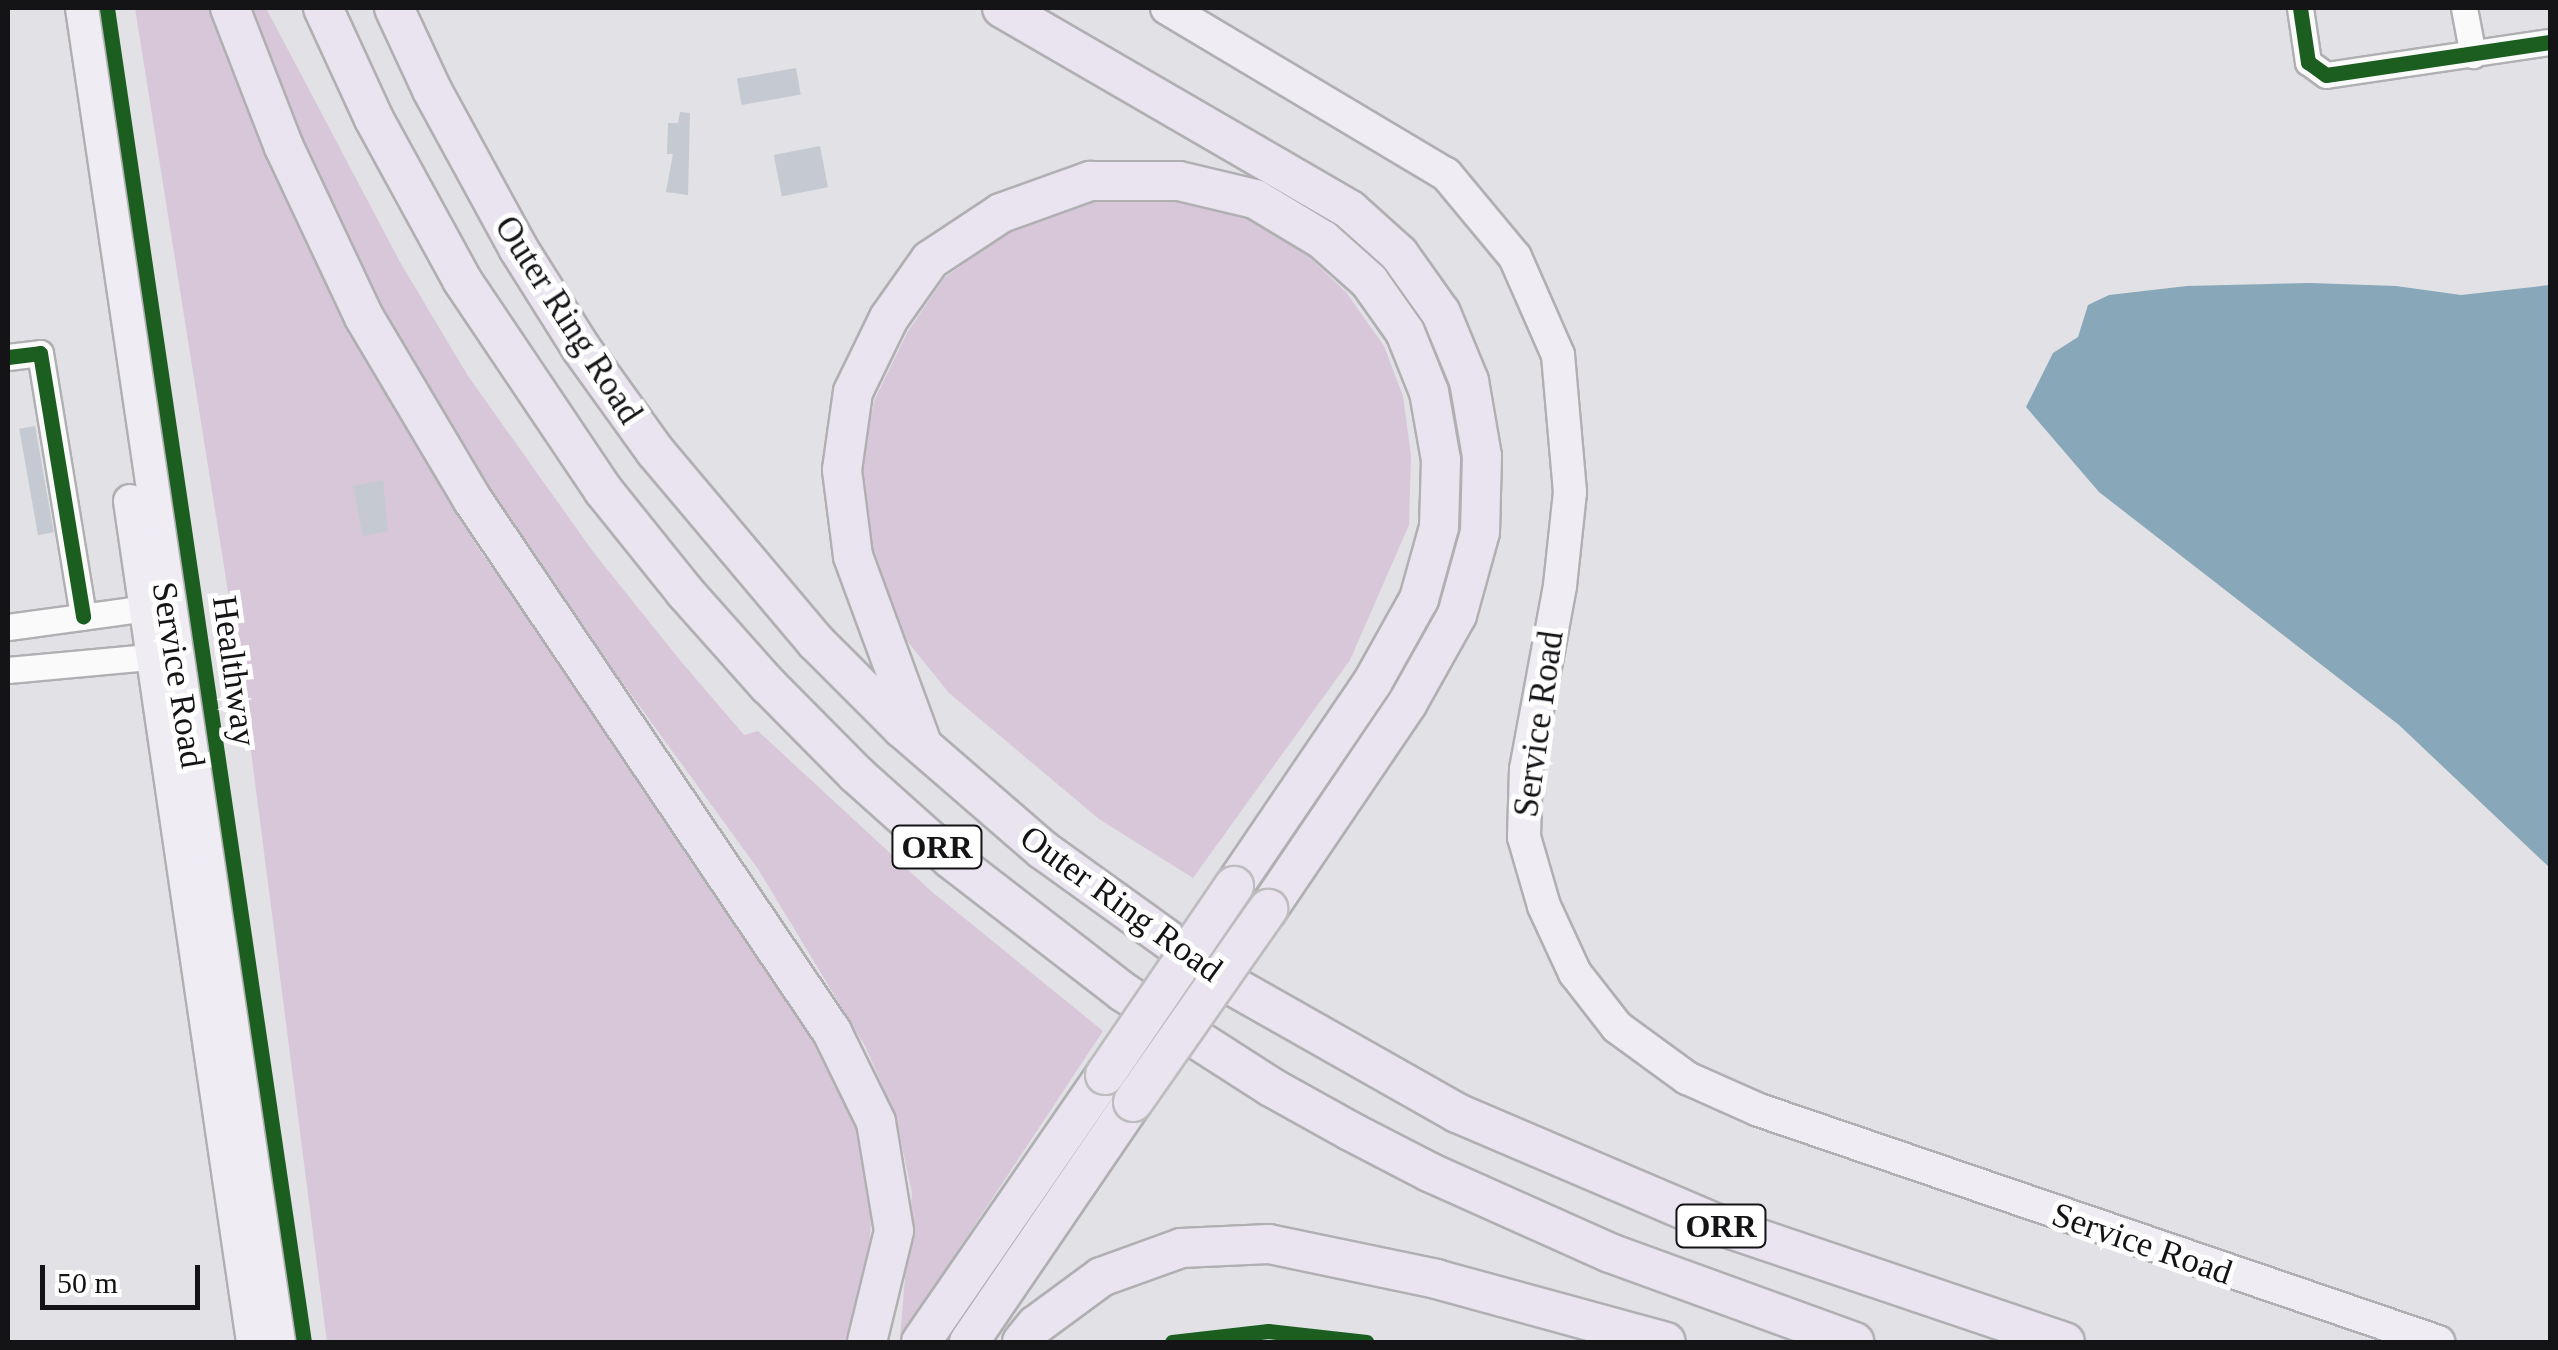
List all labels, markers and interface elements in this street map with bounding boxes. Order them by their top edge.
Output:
street label: Outer Ring Road [485,208,651,432]
street label: Service Road [143,579,213,771]
street label: Healthway [203,593,265,749]
street label: Service Road [1505,628,1573,820]
street label: Outer Ring Road [1012,817,1230,991]
road number: ORR [890,820,984,874]
street label: Service Road [2046,1194,2238,1294]
road number: ORR [1674,1199,1768,1253]
scale bar [45,1245,205,1307]
text: 50 m [57,1266,118,1299]

